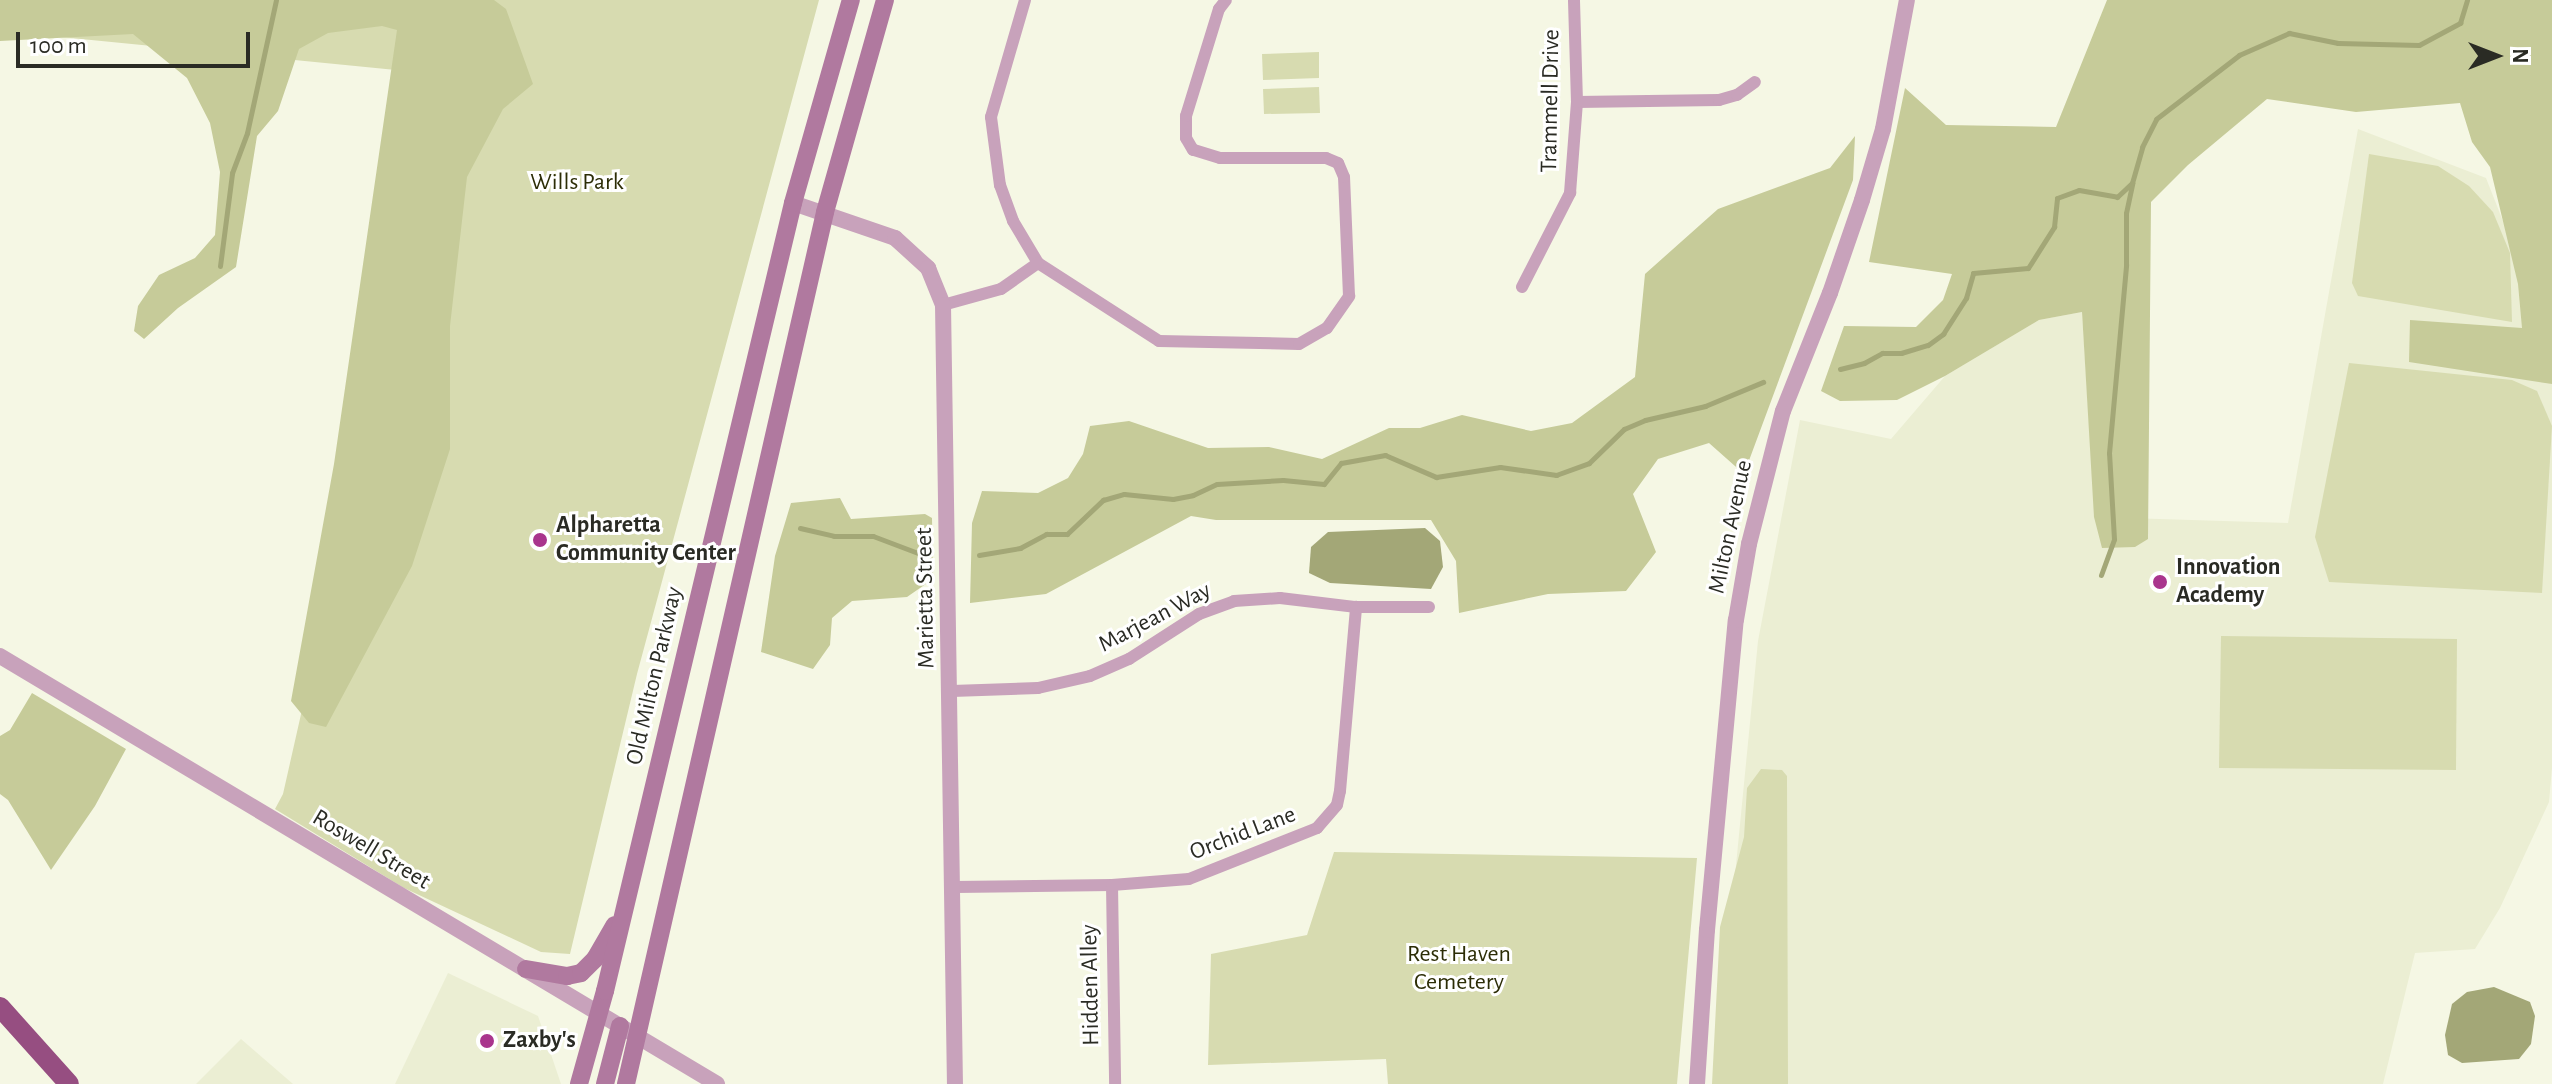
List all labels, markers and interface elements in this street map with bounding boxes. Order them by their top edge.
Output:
scale bar [20,16,254,66]
north arrow [2456,16,2536,96]
street label: Trammell Drive [1535,29,1567,173]
text: 100 m [30,34,87,58]
text: N [2509,48,2531,64]
park label: Wills Park [530,169,624,197]
street label: Milton Avenue [1703,458,1759,596]
place label: Alpharetta Community Center [556,512,736,568]
street label: Marietta Street [910,527,942,669]
marker: Alpharetta Community Center [531,531,549,549]
place label: Innovation Academy [2176,554,2280,610]
marker: Innovation Academy [2151,573,2169,591]
street label: Marjean Way [1094,576,1216,660]
street label: Old Milton Parkway [621,584,689,768]
street label: Orchid Lane [1186,801,1300,867]
street label: Roswell Street [307,804,435,896]
street label: Hidden Alley [1076,924,1106,1046]
park label: Rest Haven Cemetery [1407,941,1511,997]
place label: Zaxby's [503,1027,576,1055]
marker: Zaxby's [478,1032,496,1050]

